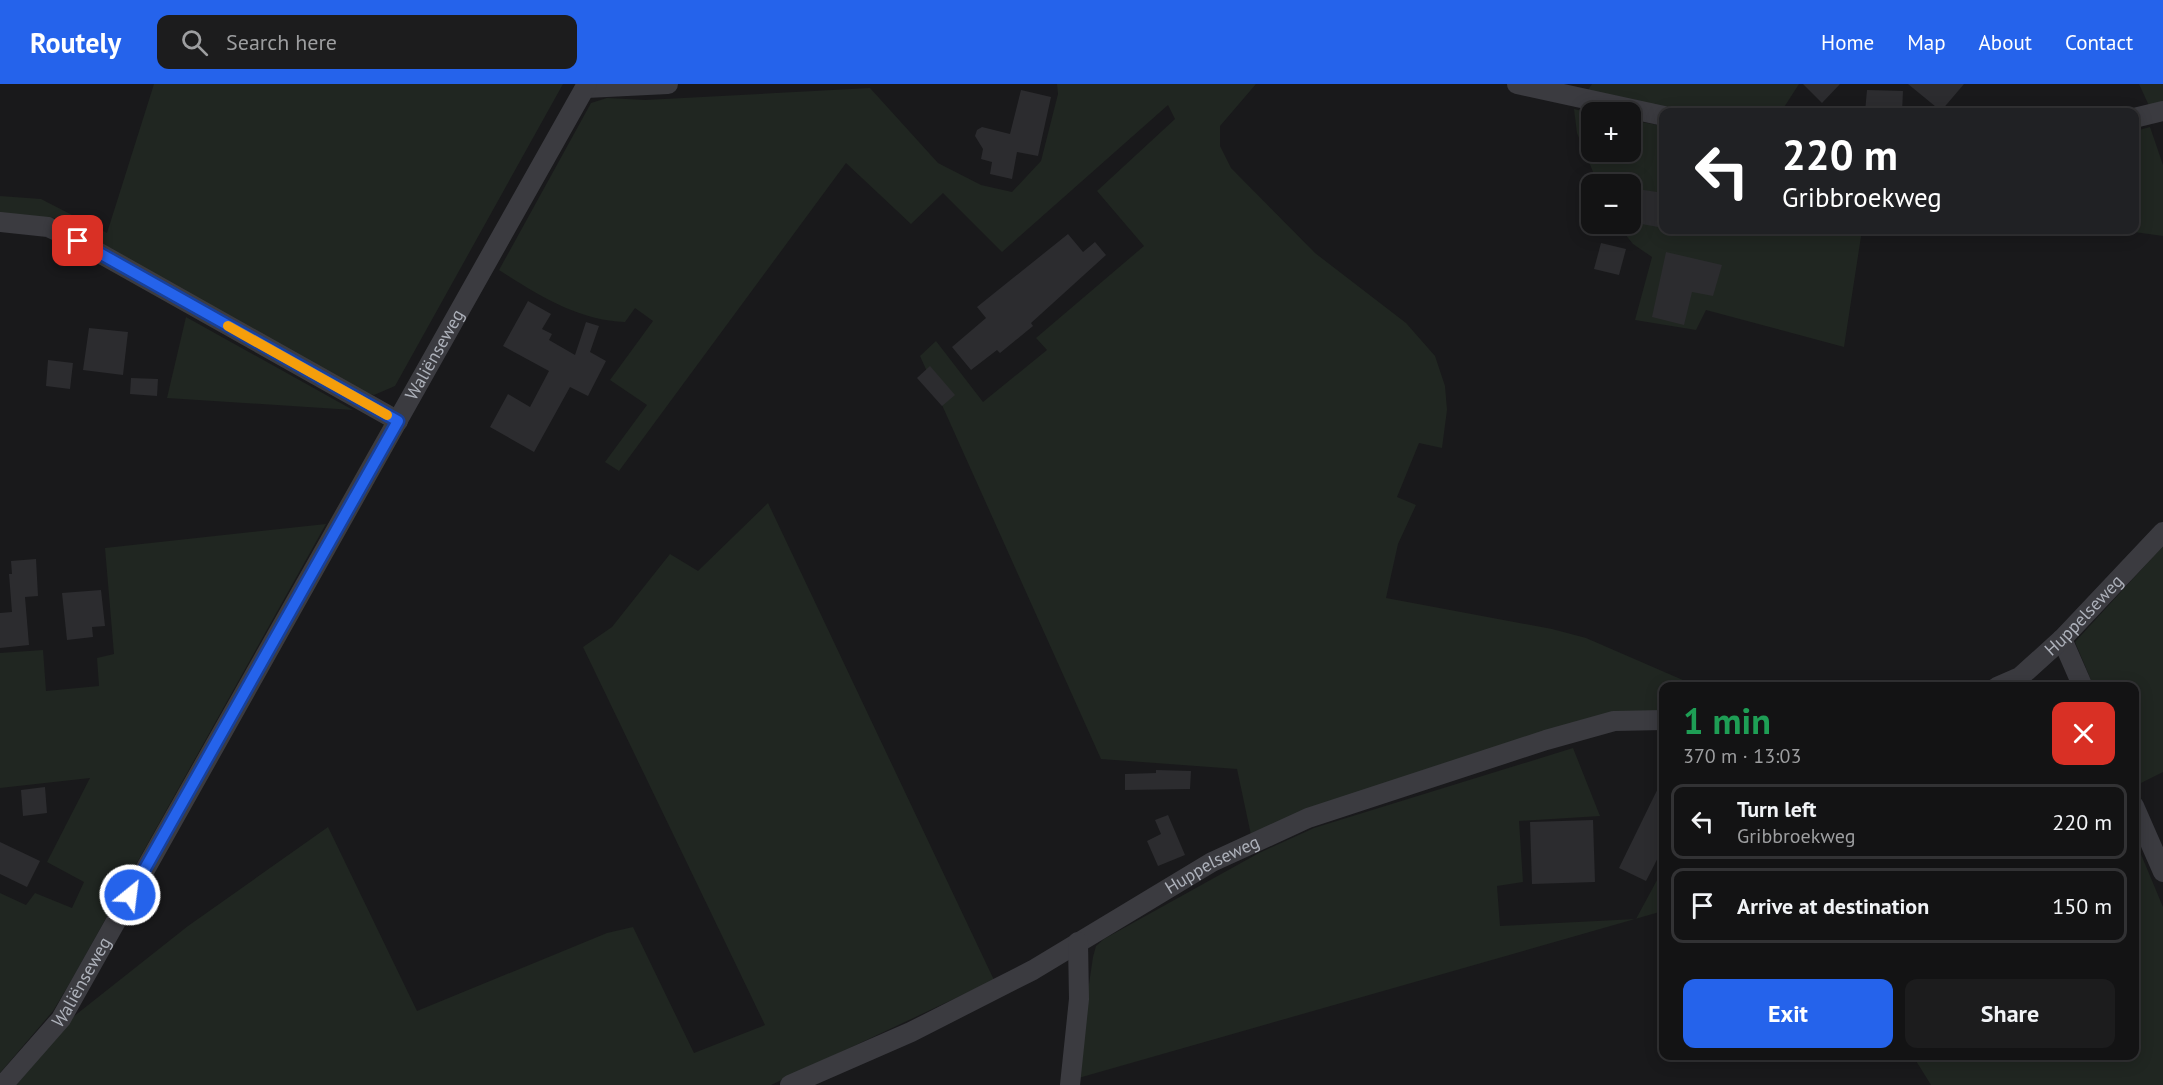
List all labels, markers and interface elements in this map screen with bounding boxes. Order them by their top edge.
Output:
search box [157,15,577,69]
text: Routely [30,24,121,61]
icon: search [178,26,211,59]
text: Search here [226,28,337,56]
text: Home [1821,29,1874,56]
text: Map [1907,29,1946,56]
text: About [1979,29,2032,56]
text: Contact [2065,29,2133,56]
map controls [1581,102,1641,234]
button: + [1581,102,1641,162]
text: 220 m [1782,127,1898,182]
icon: left [1683,132,1761,210]
button: − [1581,174,1641,234]
text: Gribbroekweg [1782,180,1942,214]
pin [52,215,103,266]
icon: arrive [61,224,94,257]
street label: Waliënseweg [400,305,469,404]
street label: Huppelseweg [2039,569,2128,660]
text: 1 min [1683,697,1771,744]
button: close [2052,702,2115,765]
text: 370 m · 13:03 [1683,743,1801,769]
text: Turn left [1737,795,1817,823]
icon: left [1686,805,1719,838]
text: 220 m [2052,808,2112,836]
text: Gribbroekweg [1737,823,1855,849]
street label: Huppelseweg [1160,830,1263,899]
position arrow [98,863,162,927]
icon: arrive [1686,889,1719,922]
text: Arrive at destination [1737,892,1929,920]
text: 150 m [2052,892,2112,920]
street label: Waliënseweg [47,933,116,1032]
button: Exit [1683,979,1893,1048]
button: Share [1905,979,2115,1048]

